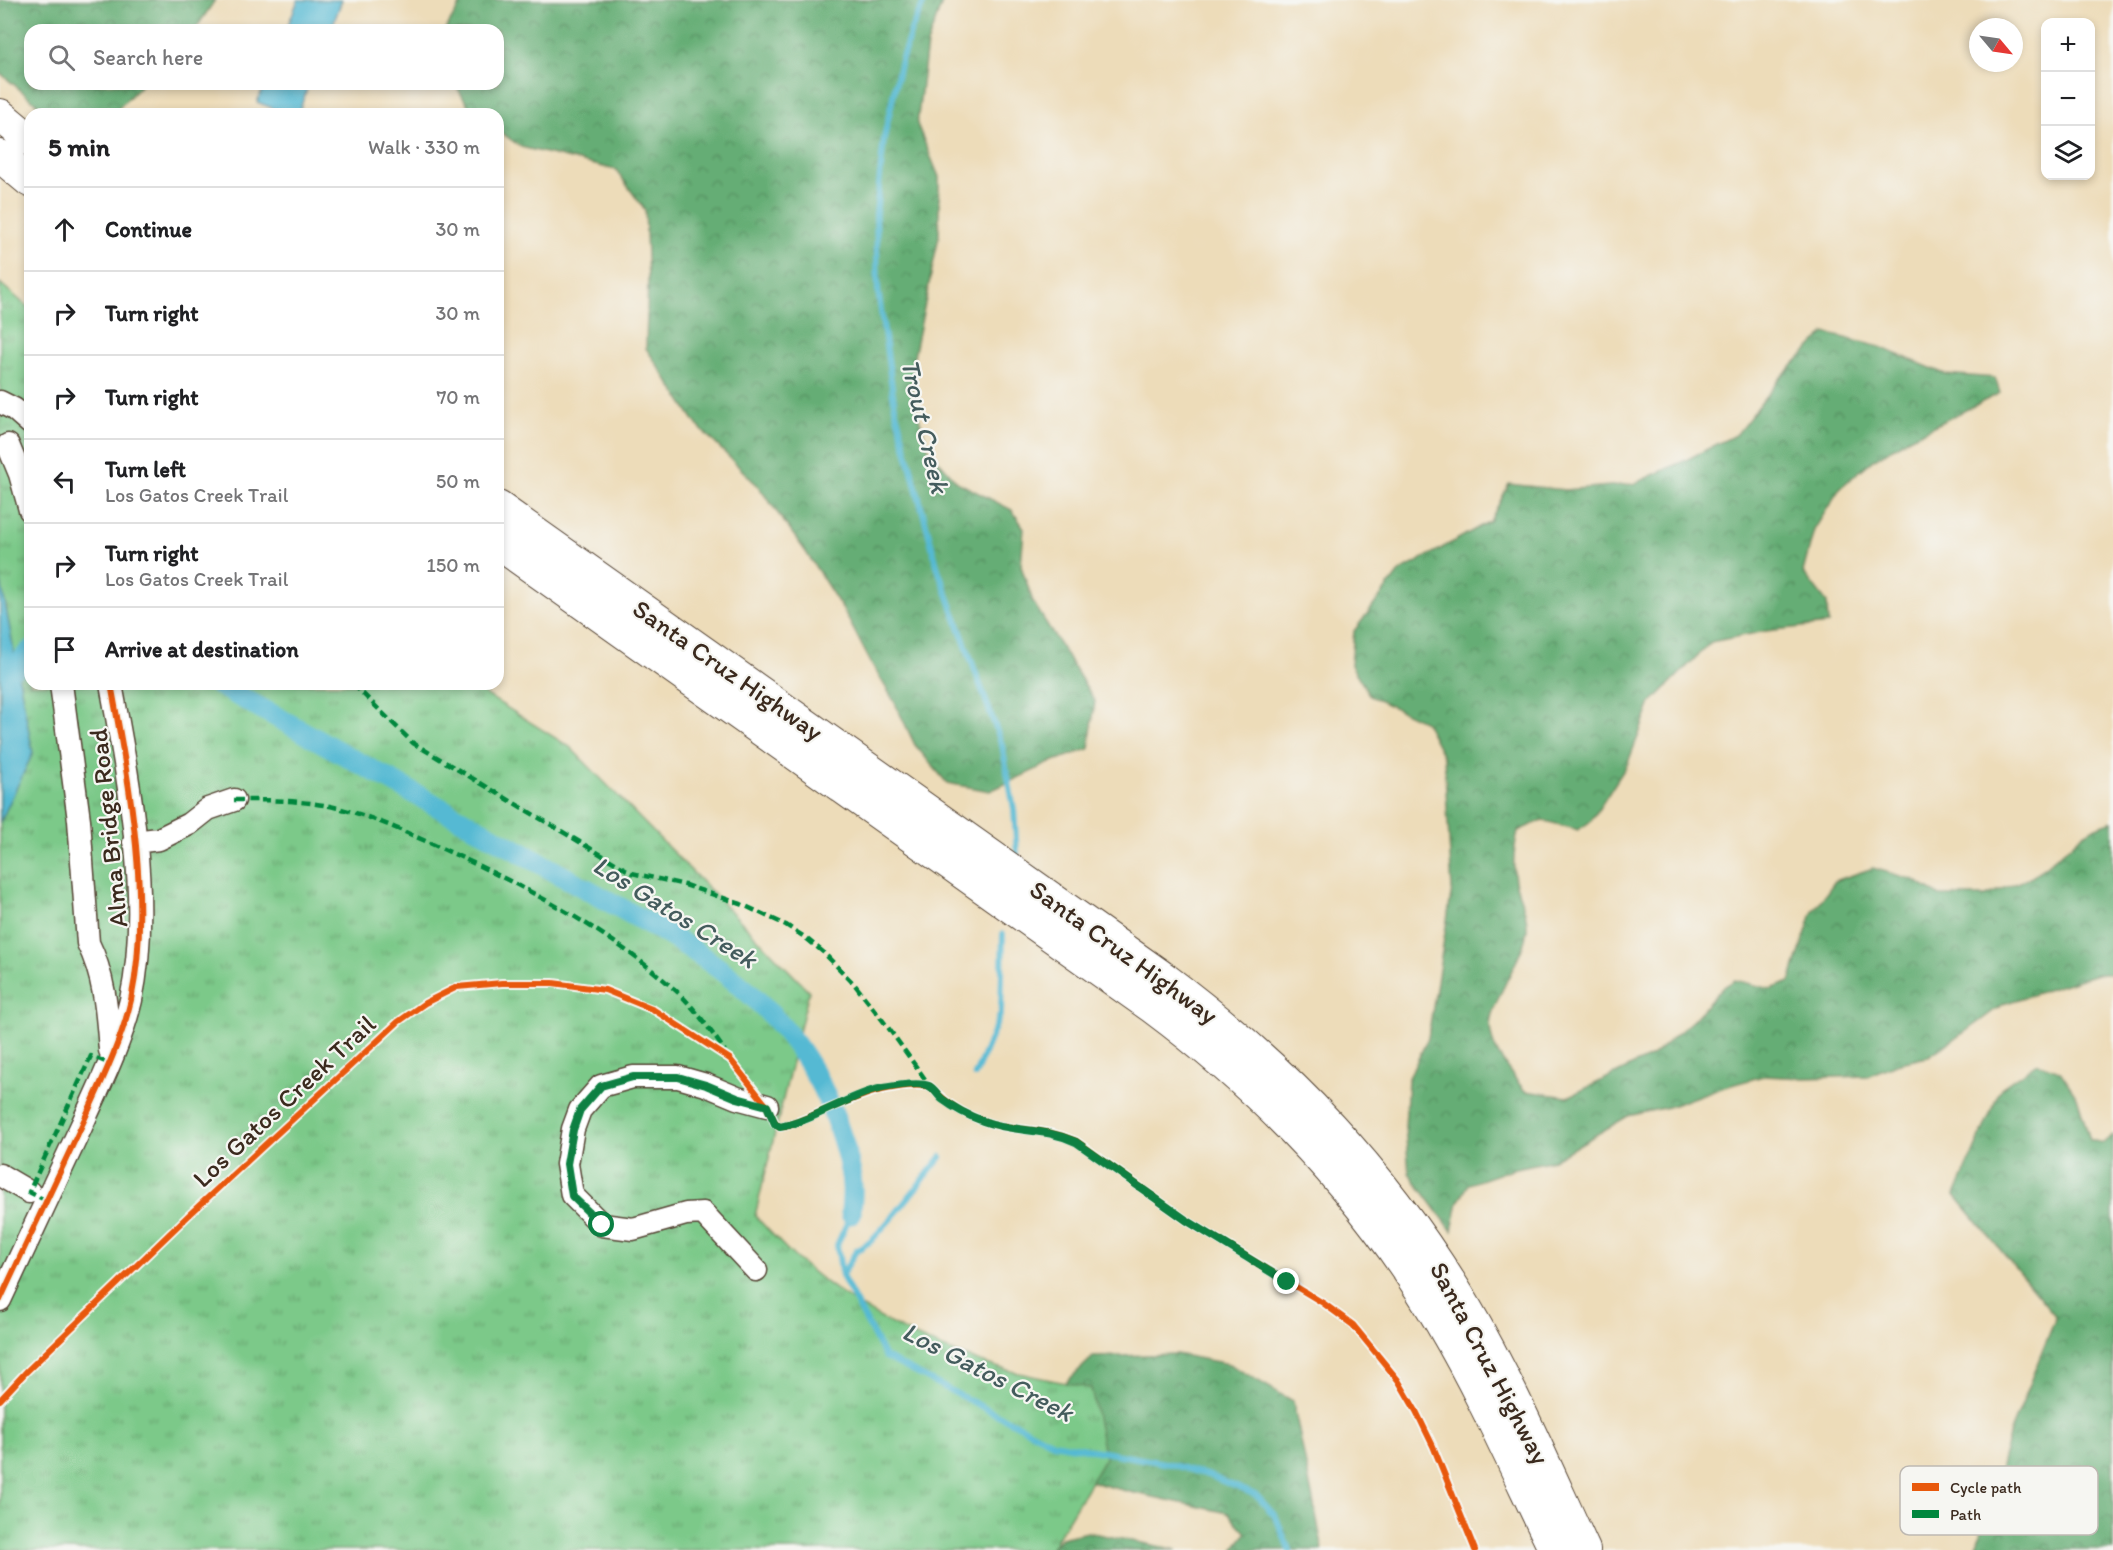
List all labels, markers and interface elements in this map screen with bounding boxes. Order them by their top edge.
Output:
north arrow [1969,18,2023,72]
map controls [2041,18,2095,180]
button: + [2041,18,2095,72]
search box [24,24,504,90]
icon: search [45,41,78,74]
text: Search here [93,44,203,71]
button: − [2041,72,2095,126]
button: layers [2041,126,2095,180]
text: 5 min [48,131,110,163]
text: Walk · 330 m [368,135,480,159]
icon: ahead [48,213,81,246]
text: Continue [105,216,192,243]
text: 30 m [435,217,480,241]
icon: right [48,297,81,330]
text: Turn right [105,300,199,327]
text: 30 m [435,301,480,325]
water label: Trout Creek [894,356,957,498]
icon: right [48,381,81,414]
text: Turn right [105,384,199,411]
text: 70 m [436,385,480,409]
text: Turn left [105,456,186,483]
icon: left [48,465,81,498]
text: 50 m [436,469,480,493]
text: Los Gatos Creek Trail [105,483,288,507]
text: Turn right [105,540,199,567]
icon: right [48,549,81,582]
text: 150 m [427,553,480,577]
text: Los Gatos Creek Trail [105,567,288,591]
street label: Santa Cruz Highway [627,592,829,748]
icon: arrive [48,633,81,666]
text: Arrive at destination [105,636,299,663]
street label: Alma Bridge Road [82,727,134,929]
water label: Los Gatos Creek [587,848,765,976]
street label: Santa Cruz Highway [1024,873,1224,1031]
street label: Los Gatos Creek Trail [186,1008,382,1194]
route start [588,1211,614,1237]
street label: Santa Cruz Highway [1423,1256,1557,1470]
route end [1273,1268,1299,1294]
water label: Los Gatos Creek [897,1314,1081,1430]
legend [1900,1466,2098,1535]
text: Cycle path [1950,1478,2022,1497]
text: Path [1950,1505,1981,1524]

